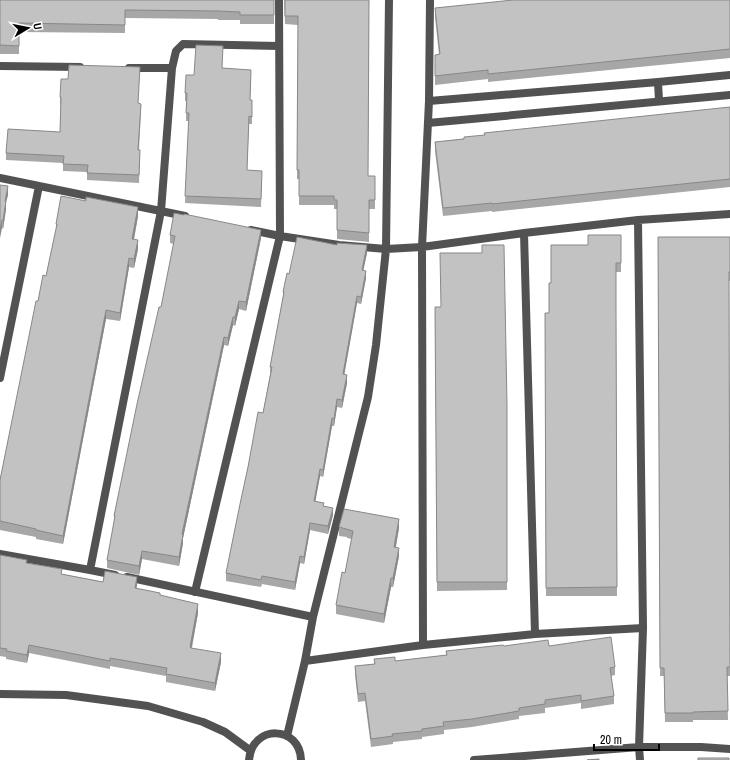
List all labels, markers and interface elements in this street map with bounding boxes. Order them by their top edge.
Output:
north arrow [8,8,48,48]
text: U [30,22,45,31]
scale bar [594,726,659,752]
text: 20 m [600,732,622,748]

